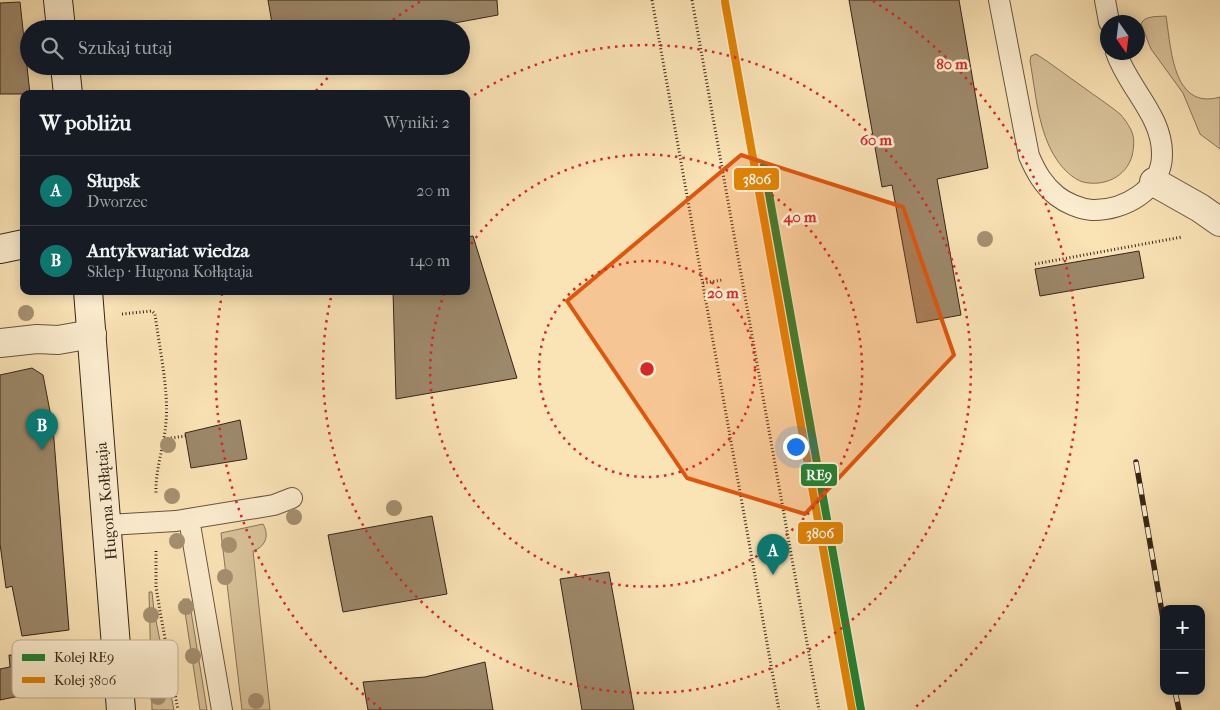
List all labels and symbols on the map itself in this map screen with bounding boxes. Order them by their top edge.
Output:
north arrow [1100,15,1145,60]
text: 80 m [936,55,968,73]
text: 60 m [860,131,893,149]
line badge: 3806 [733,167,780,191]
text: 3806 [743,171,771,188]
text: 40 m [783,208,817,226]
text: 20 m [707,284,739,302]
centre of rings [638,360,656,378]
pin: B [26,409,58,450]
your location [783,434,809,460]
street label: Hugona Kołłątaja [91,441,121,561]
line badge: RE9 [800,463,838,487]
text: RE9 [806,467,832,484]
line badge: 3806 [797,521,844,545]
text: 3806 [806,525,834,542]
pin: A [757,534,789,575]
legend [12,640,178,698]
text: Kolej RE9 [54,649,114,666]
text: Kolej 3806 [54,672,117,689]

